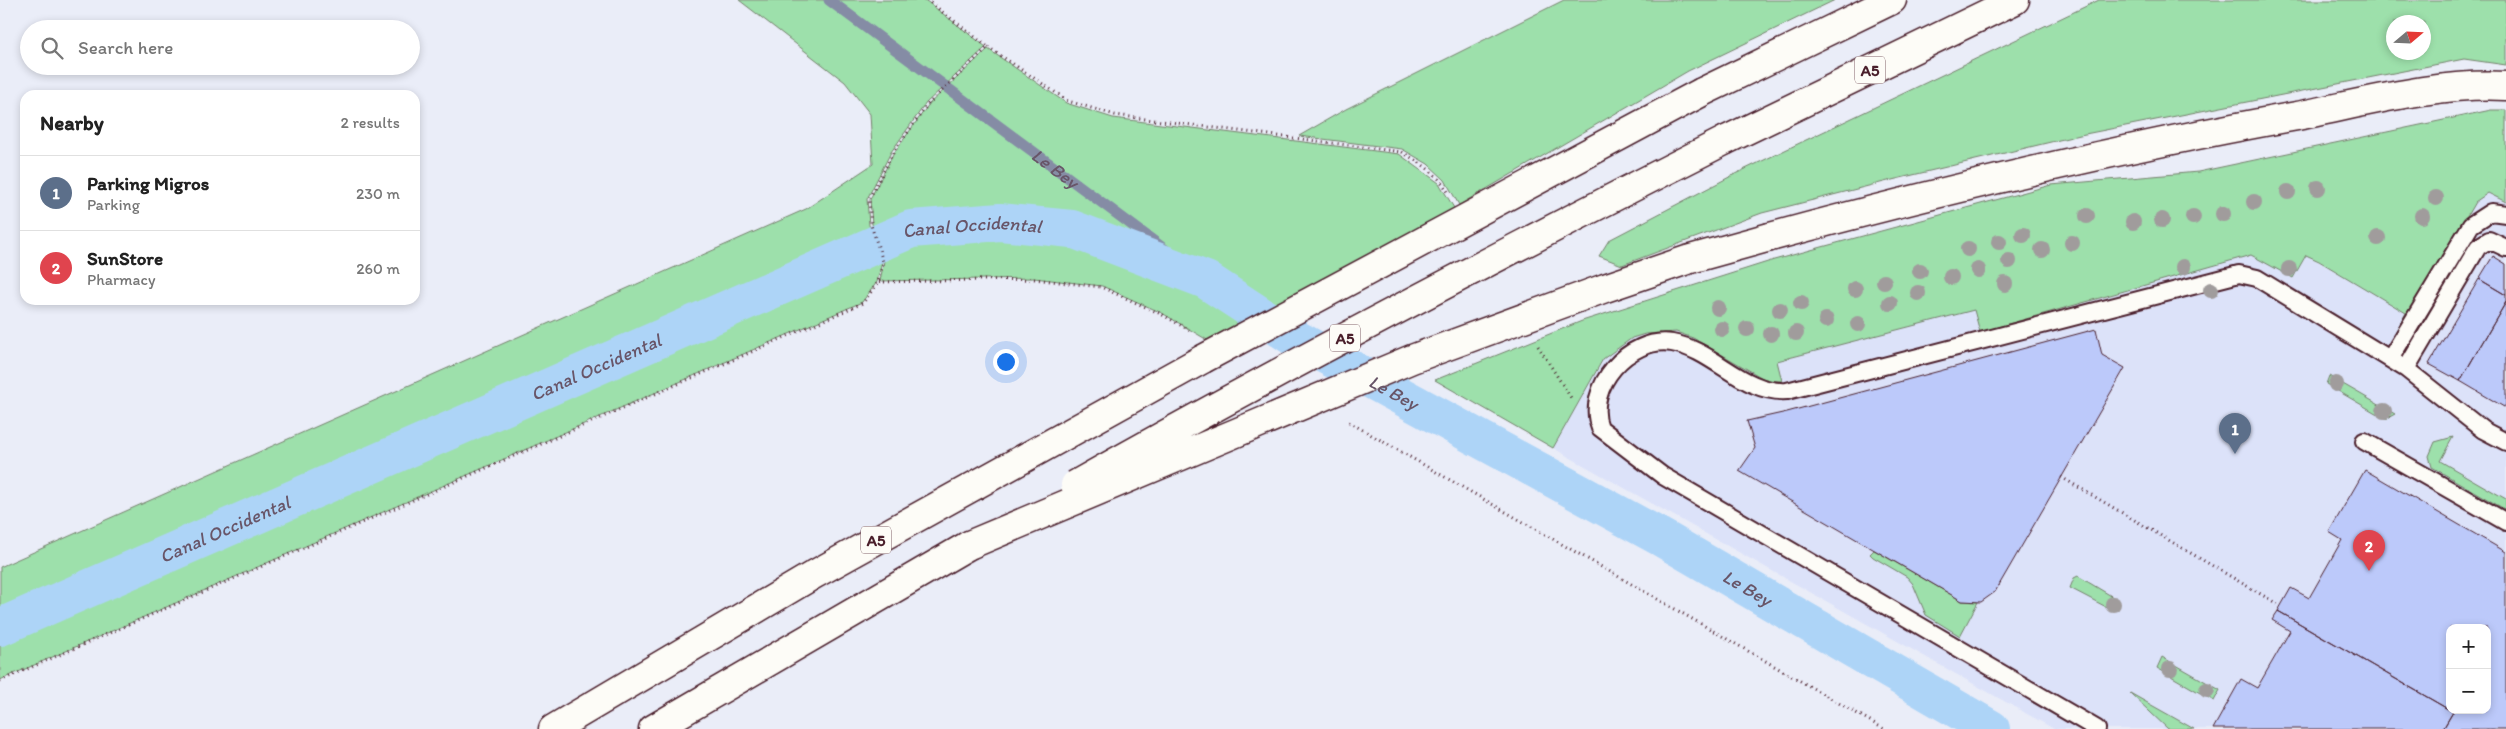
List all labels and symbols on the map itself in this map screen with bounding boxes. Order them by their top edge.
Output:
north arrow [2386,15,2431,60]
road number: A5 [1855,56,1885,84]
water label: Le Bey [1027,143,1085,194]
water label: Canal Occidental [898,210,1044,243]
road number: A5 [1330,324,1360,352]
water label: Canal Occidental [527,328,666,405]
your location [993,349,1019,375]
water label: Le Bey [1365,369,1424,416]
pin: 1 [2219,413,2251,454]
water label: Canal Occidental [156,490,295,568]
road number: A5 [861,526,891,554]
pin: 2 [2353,530,2385,571]
water label: Le Bey [1719,564,1778,612]

